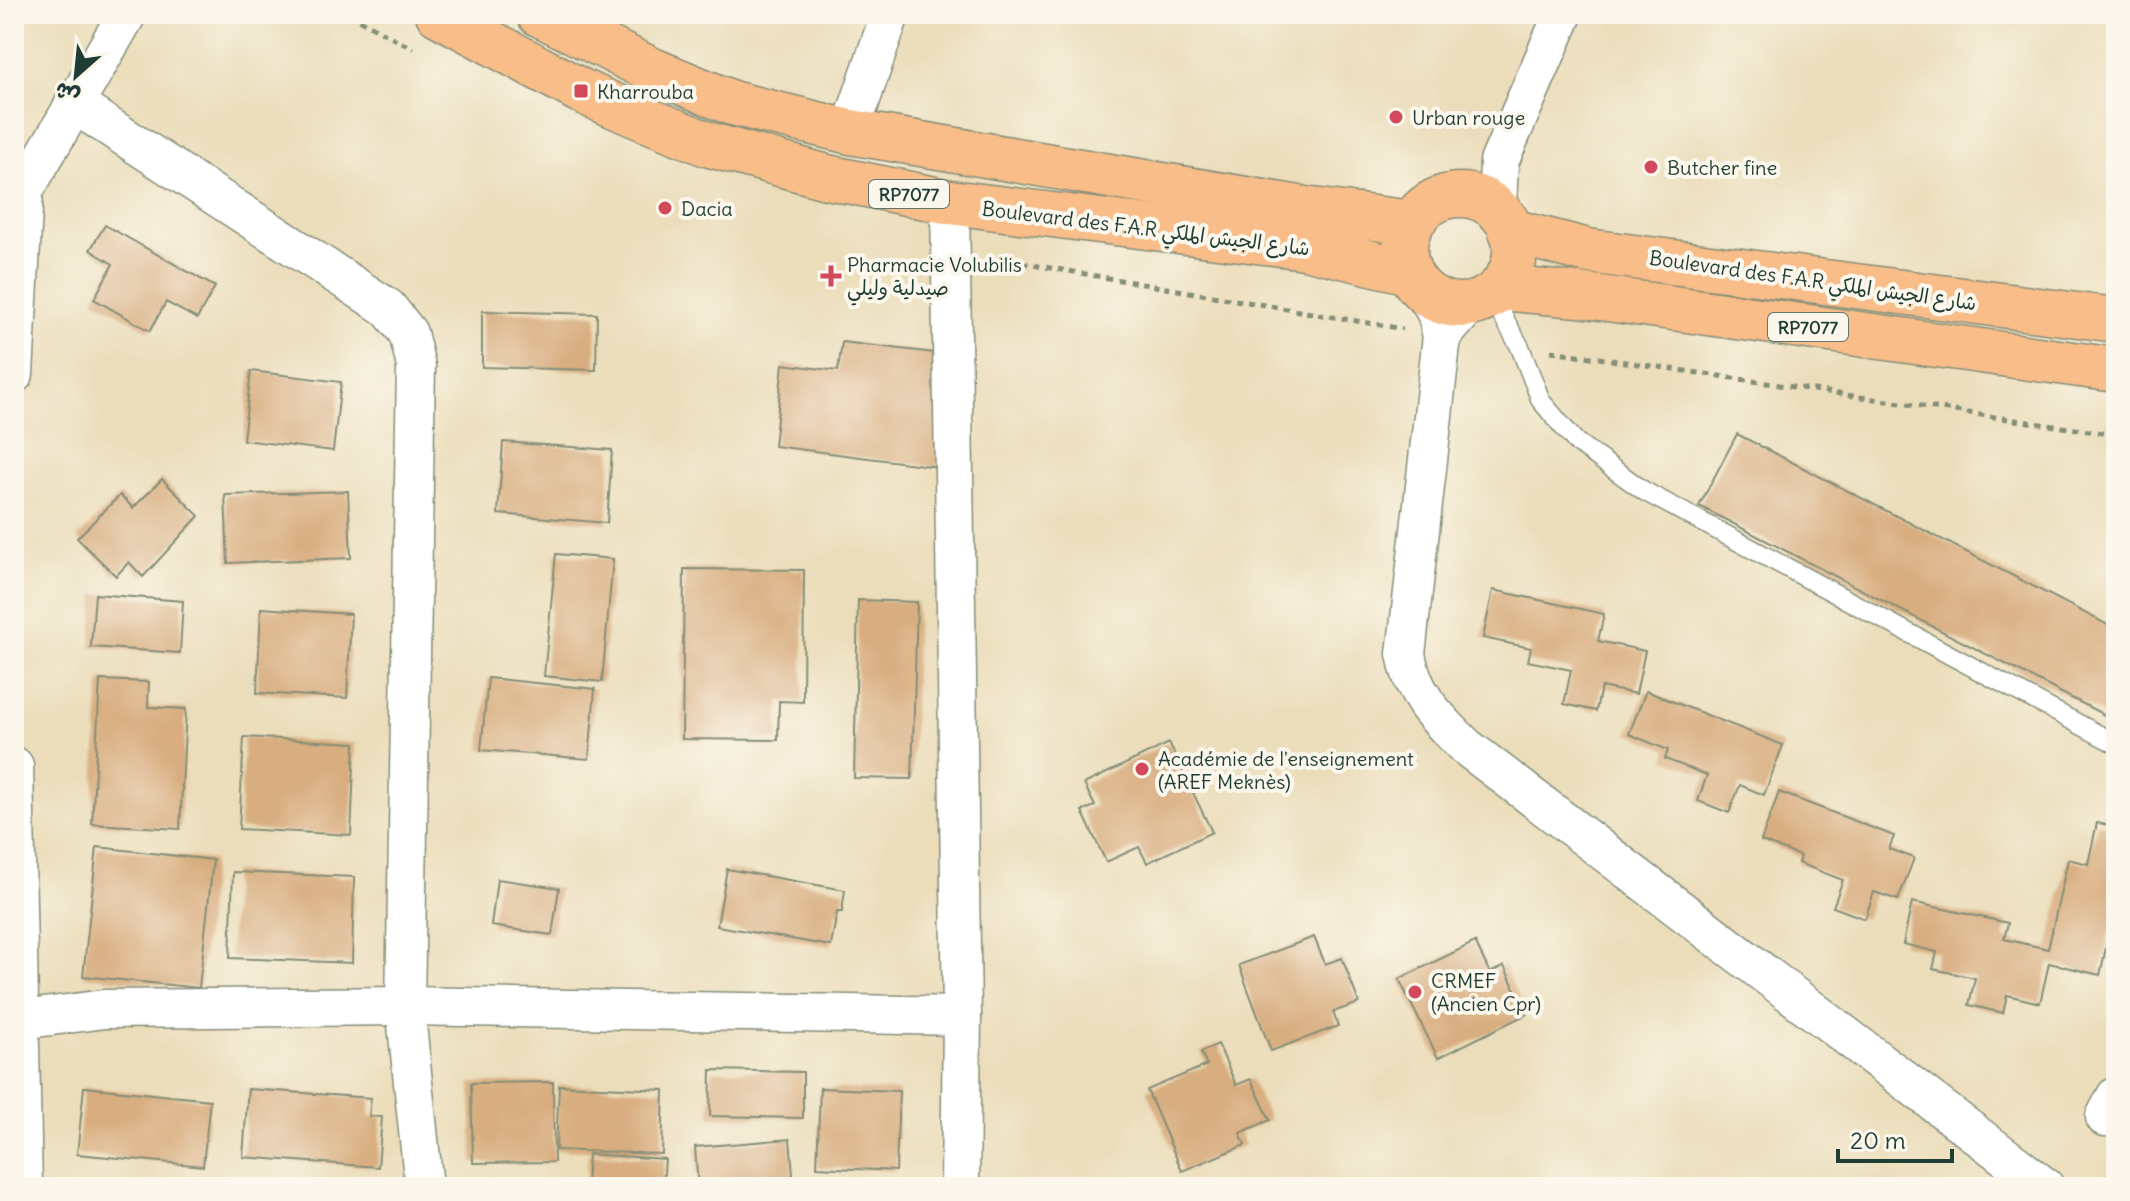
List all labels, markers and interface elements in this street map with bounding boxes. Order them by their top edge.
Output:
north arrow [36,36,116,116]
text: ش [50,76,84,112]
place label: Kharrouba [597,79,694,104]
marker: Kharrouba [572,82,590,100]
place label: Urban rouge [1412,105,1525,130]
marker: Urban rouge [1387,108,1405,126]
place label: Butcher fine [1667,155,1777,180]
marker: Butcher fine [1642,158,1660,176]
road number: RP7077 [869,180,949,208]
street label: Boulevard des F.A.R شارع الجيش الملكي [980,195,1311,266]
place label: Dacia [681,196,733,221]
marker: Dacia [656,199,674,217]
street label: Boulevard des F.A.R شارع الجيش الملكي [1647,245,1978,321]
place label: Pharmacie Volubilis صيدلية وليلي [847,252,1022,306]
marker: Pharmacie Volubilis صيدلية وليلي [822,267,840,285]
road number: RP7077 [1768,313,1848,341]
place label: Académie de l'enseignement (AREF Meknès) [1158,746,1414,794]
marker: Académie de l'enseignement (AREF Meknès) [1133,760,1151,778]
place label: CRMEF (Ancien Cpr) [1431,968,1541,1016]
marker: CRMEF (Ancien Cpr) [1406,983,1424,1001]
scale bar [1838,1113,1952,1163]
text: 20 m [1850,1125,1906,1155]

